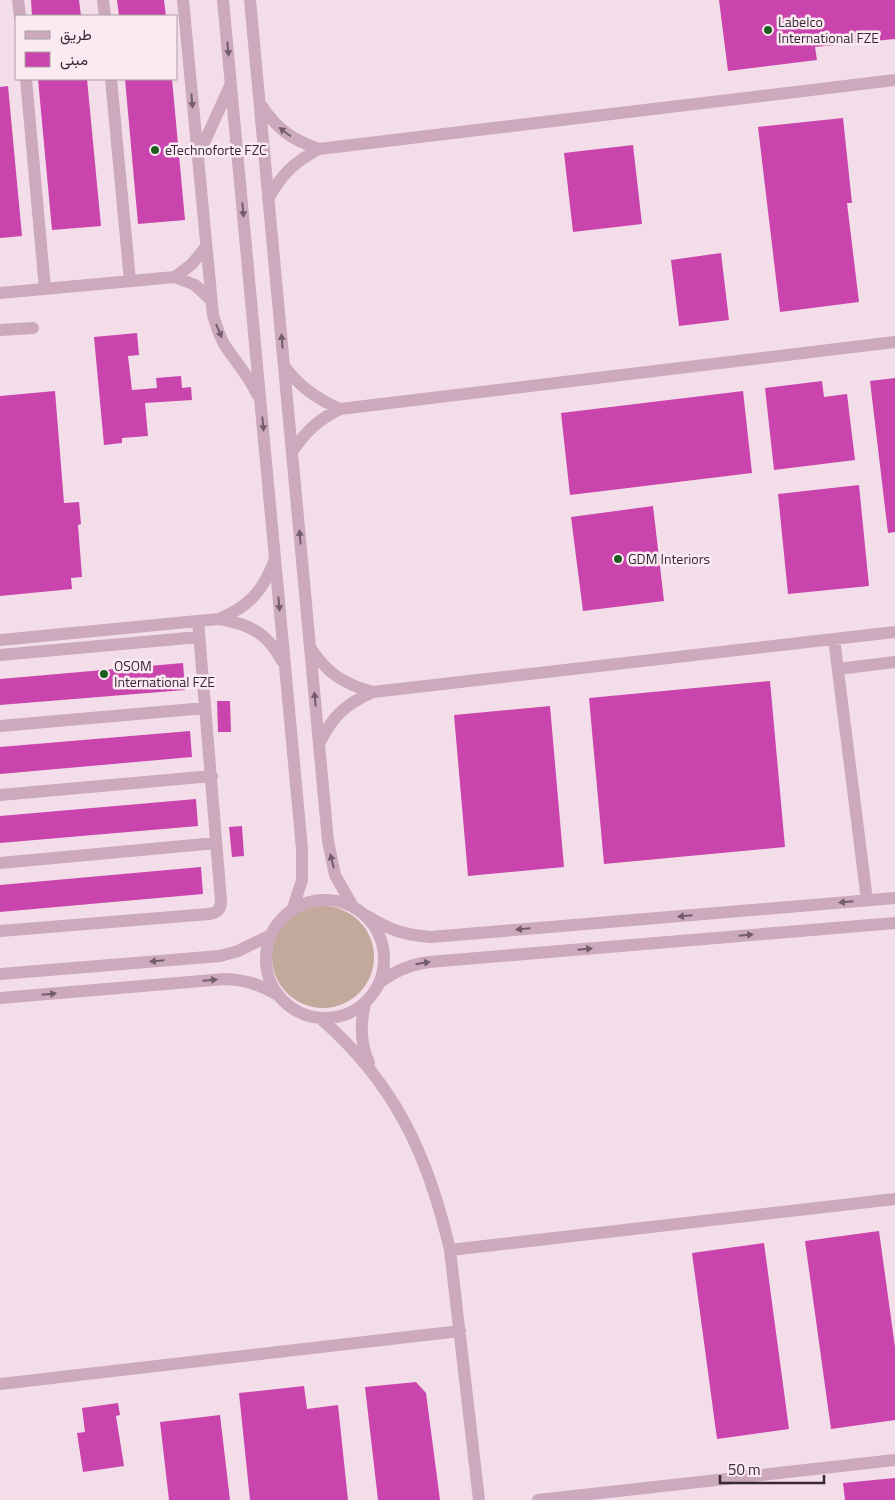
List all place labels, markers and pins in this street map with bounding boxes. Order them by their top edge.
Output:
place label: Labelco International FZE [778,11,879,48]
marker: Labelco International FZE [762,24,774,36]
place label: eTechnoforte FZC [165,139,267,160]
marker: eTechnoforte FZC [149,144,161,156]
place label: GDM Interiors [628,548,710,569]
marker: GDM Interiors [612,553,624,565]
place label: OSOM International FZE [114,655,215,692]
marker: OSOM International FZE [98,668,110,680]

